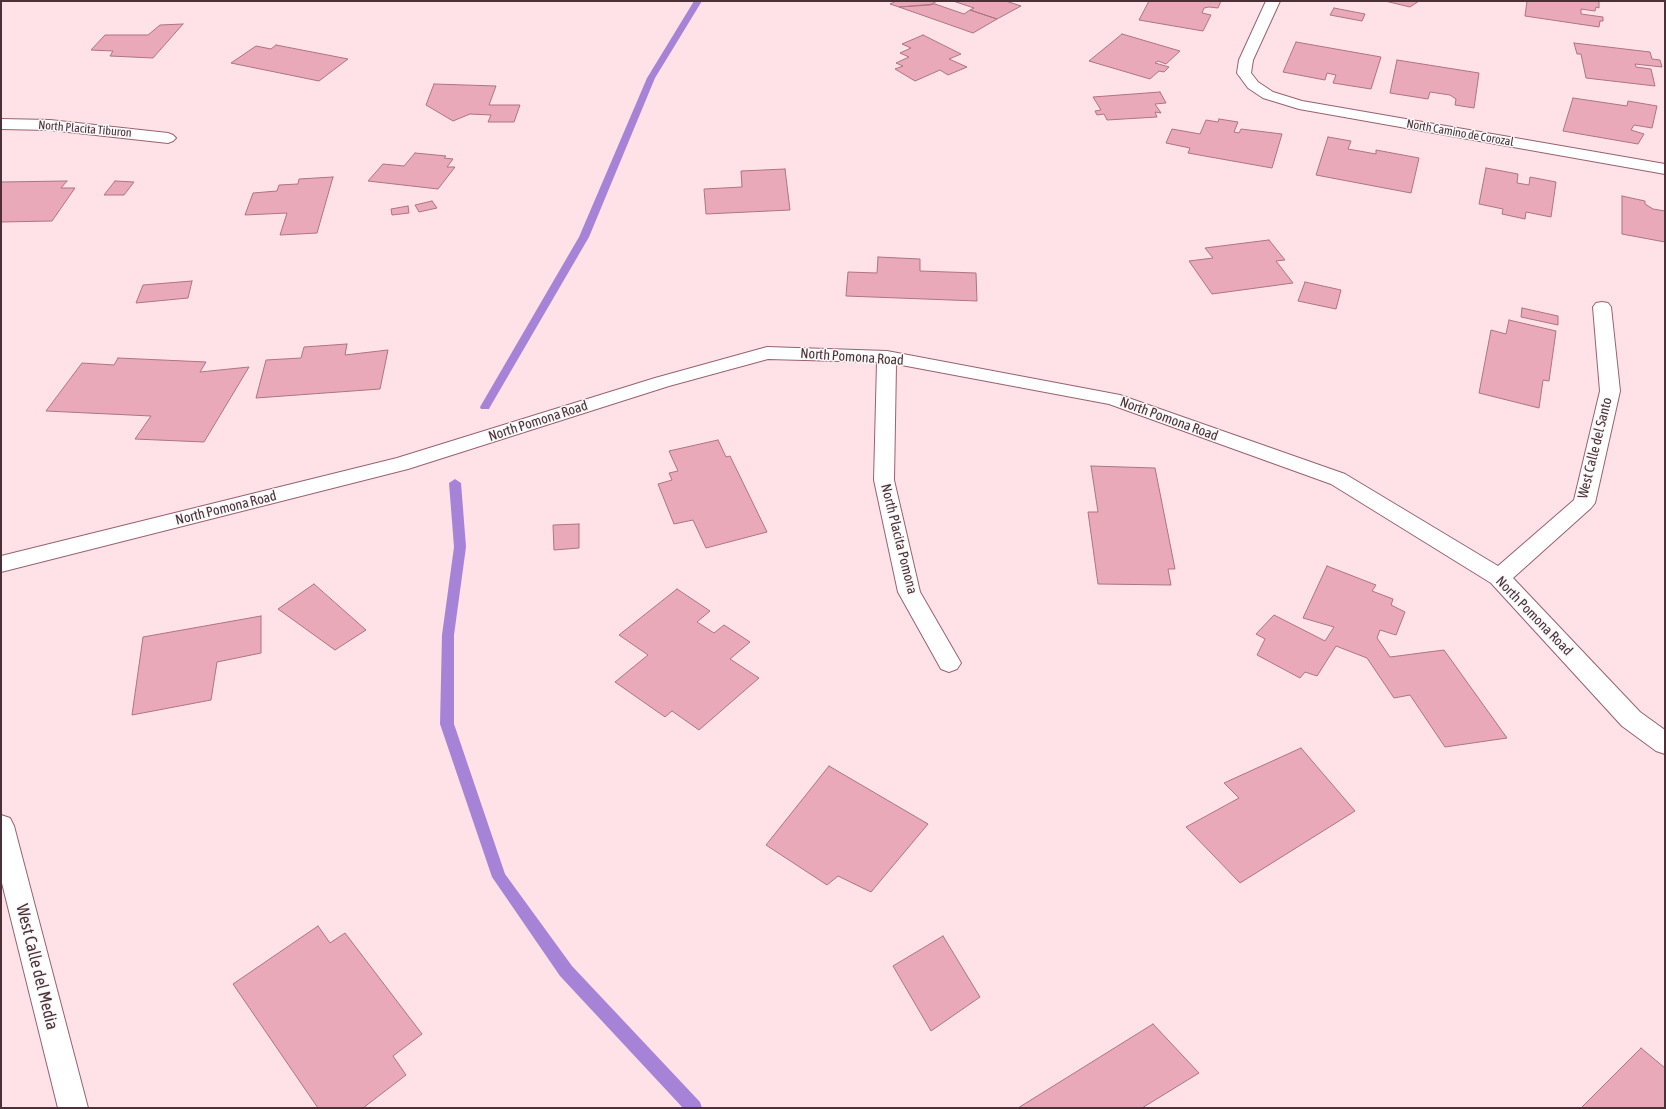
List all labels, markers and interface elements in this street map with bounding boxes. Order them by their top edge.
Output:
street label: North Camino de Corozal [1405,116,1515,150]
street label: North Placita Tiburon [38,118,132,140]
street label: North Pomona Road [800,345,904,369]
street label: North Pomona Road [1118,393,1220,445]
street label: West Calle del Santo [1574,396,1616,500]
street label: North Pomona Road [486,397,590,445]
street label: North Placita Pomona [877,482,921,596]
street label: North Pomona Road [174,487,278,529]
street label: North Pomona Road [1492,573,1576,659]
street label: West Calle del Media [12,902,62,1032]

